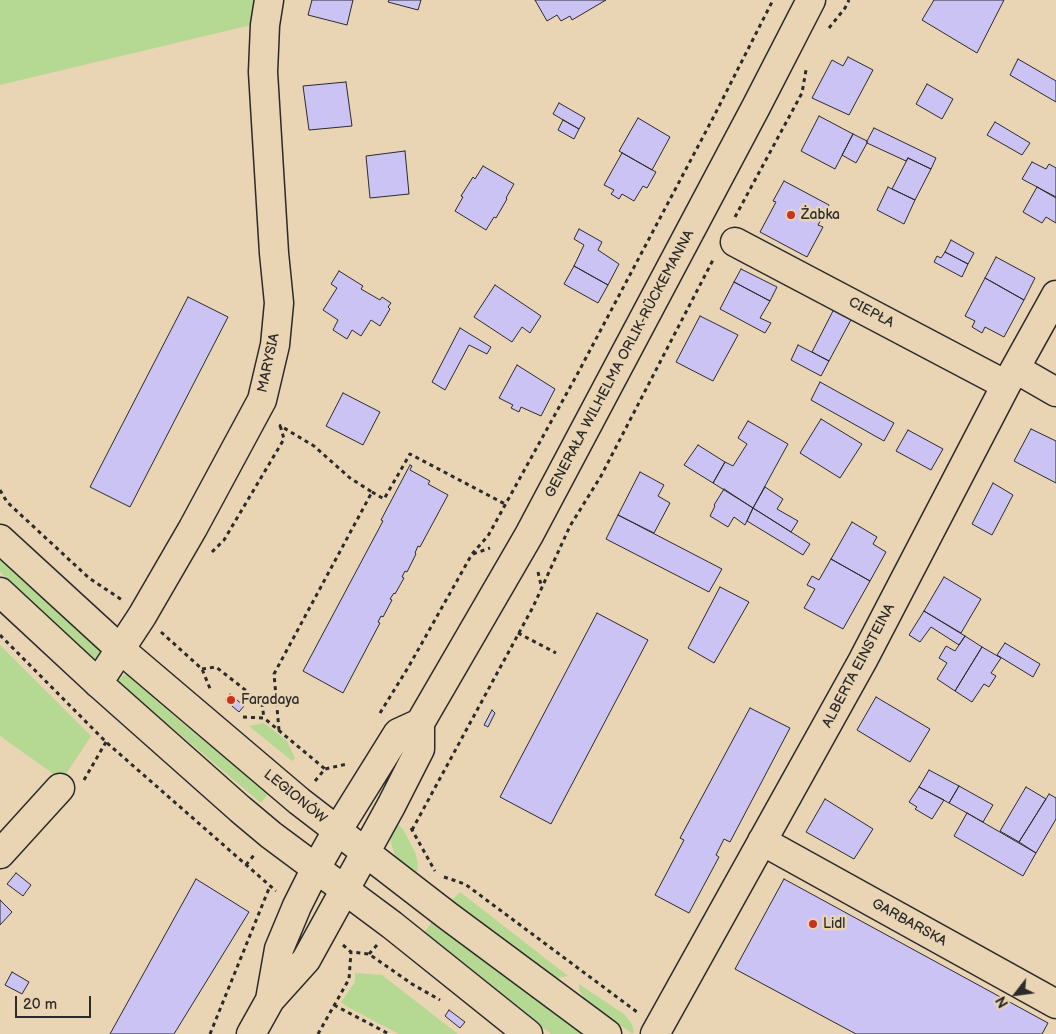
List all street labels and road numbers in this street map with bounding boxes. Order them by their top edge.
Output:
street label: GENERAŁA WILHELMA ORLIK-RÜCKEMANNA [542,227,698,501]
street label: CIEPŁA [845,294,897,332]
street label: MARYSIA [255,332,283,394]
street label: ALBERTA EINSTEINA [819,601,899,731]
street label: LEGIONÓW [260,766,330,828]
street label: GARBARSKA [869,896,949,950]

